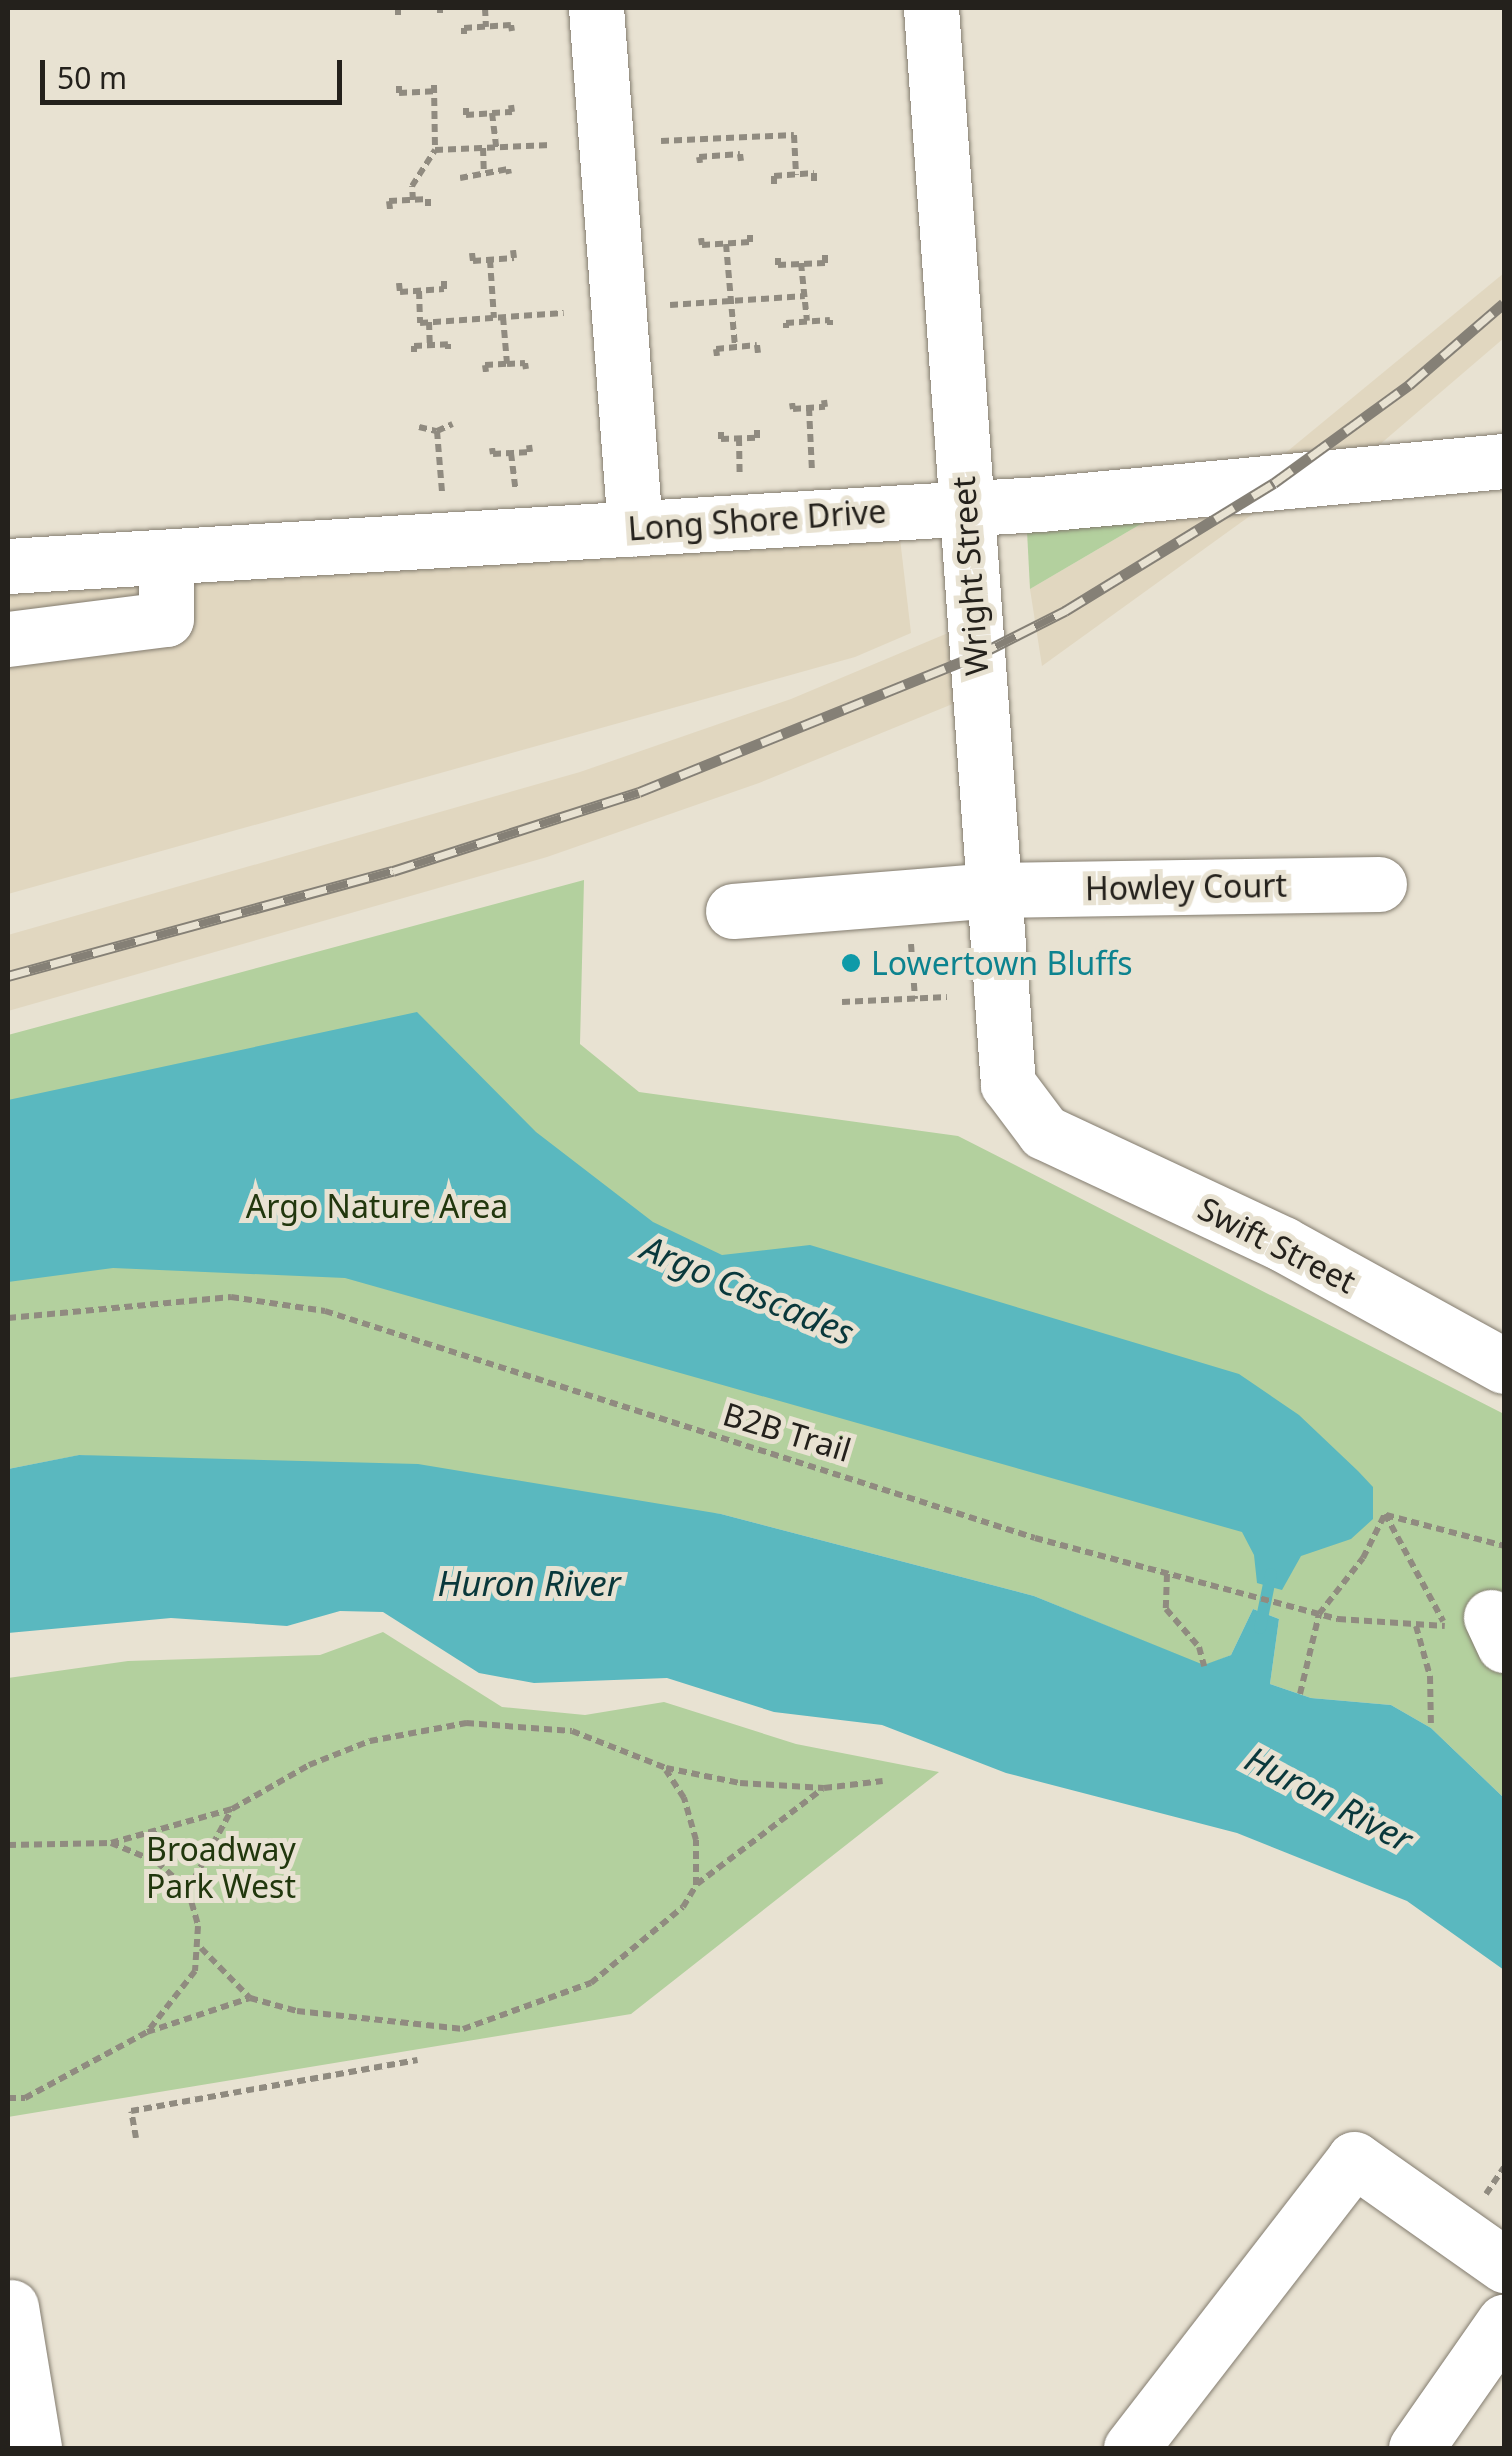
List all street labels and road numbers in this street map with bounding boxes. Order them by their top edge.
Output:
street label: Wright Street [944,475,996,677]
street label: Long Shore Drive [627,492,887,548]
street label: Howley Court [1085,866,1287,908]
street label: Swift Street [1192,1189,1362,1301]
street label: B2B Trail [719,1394,855,1470]

